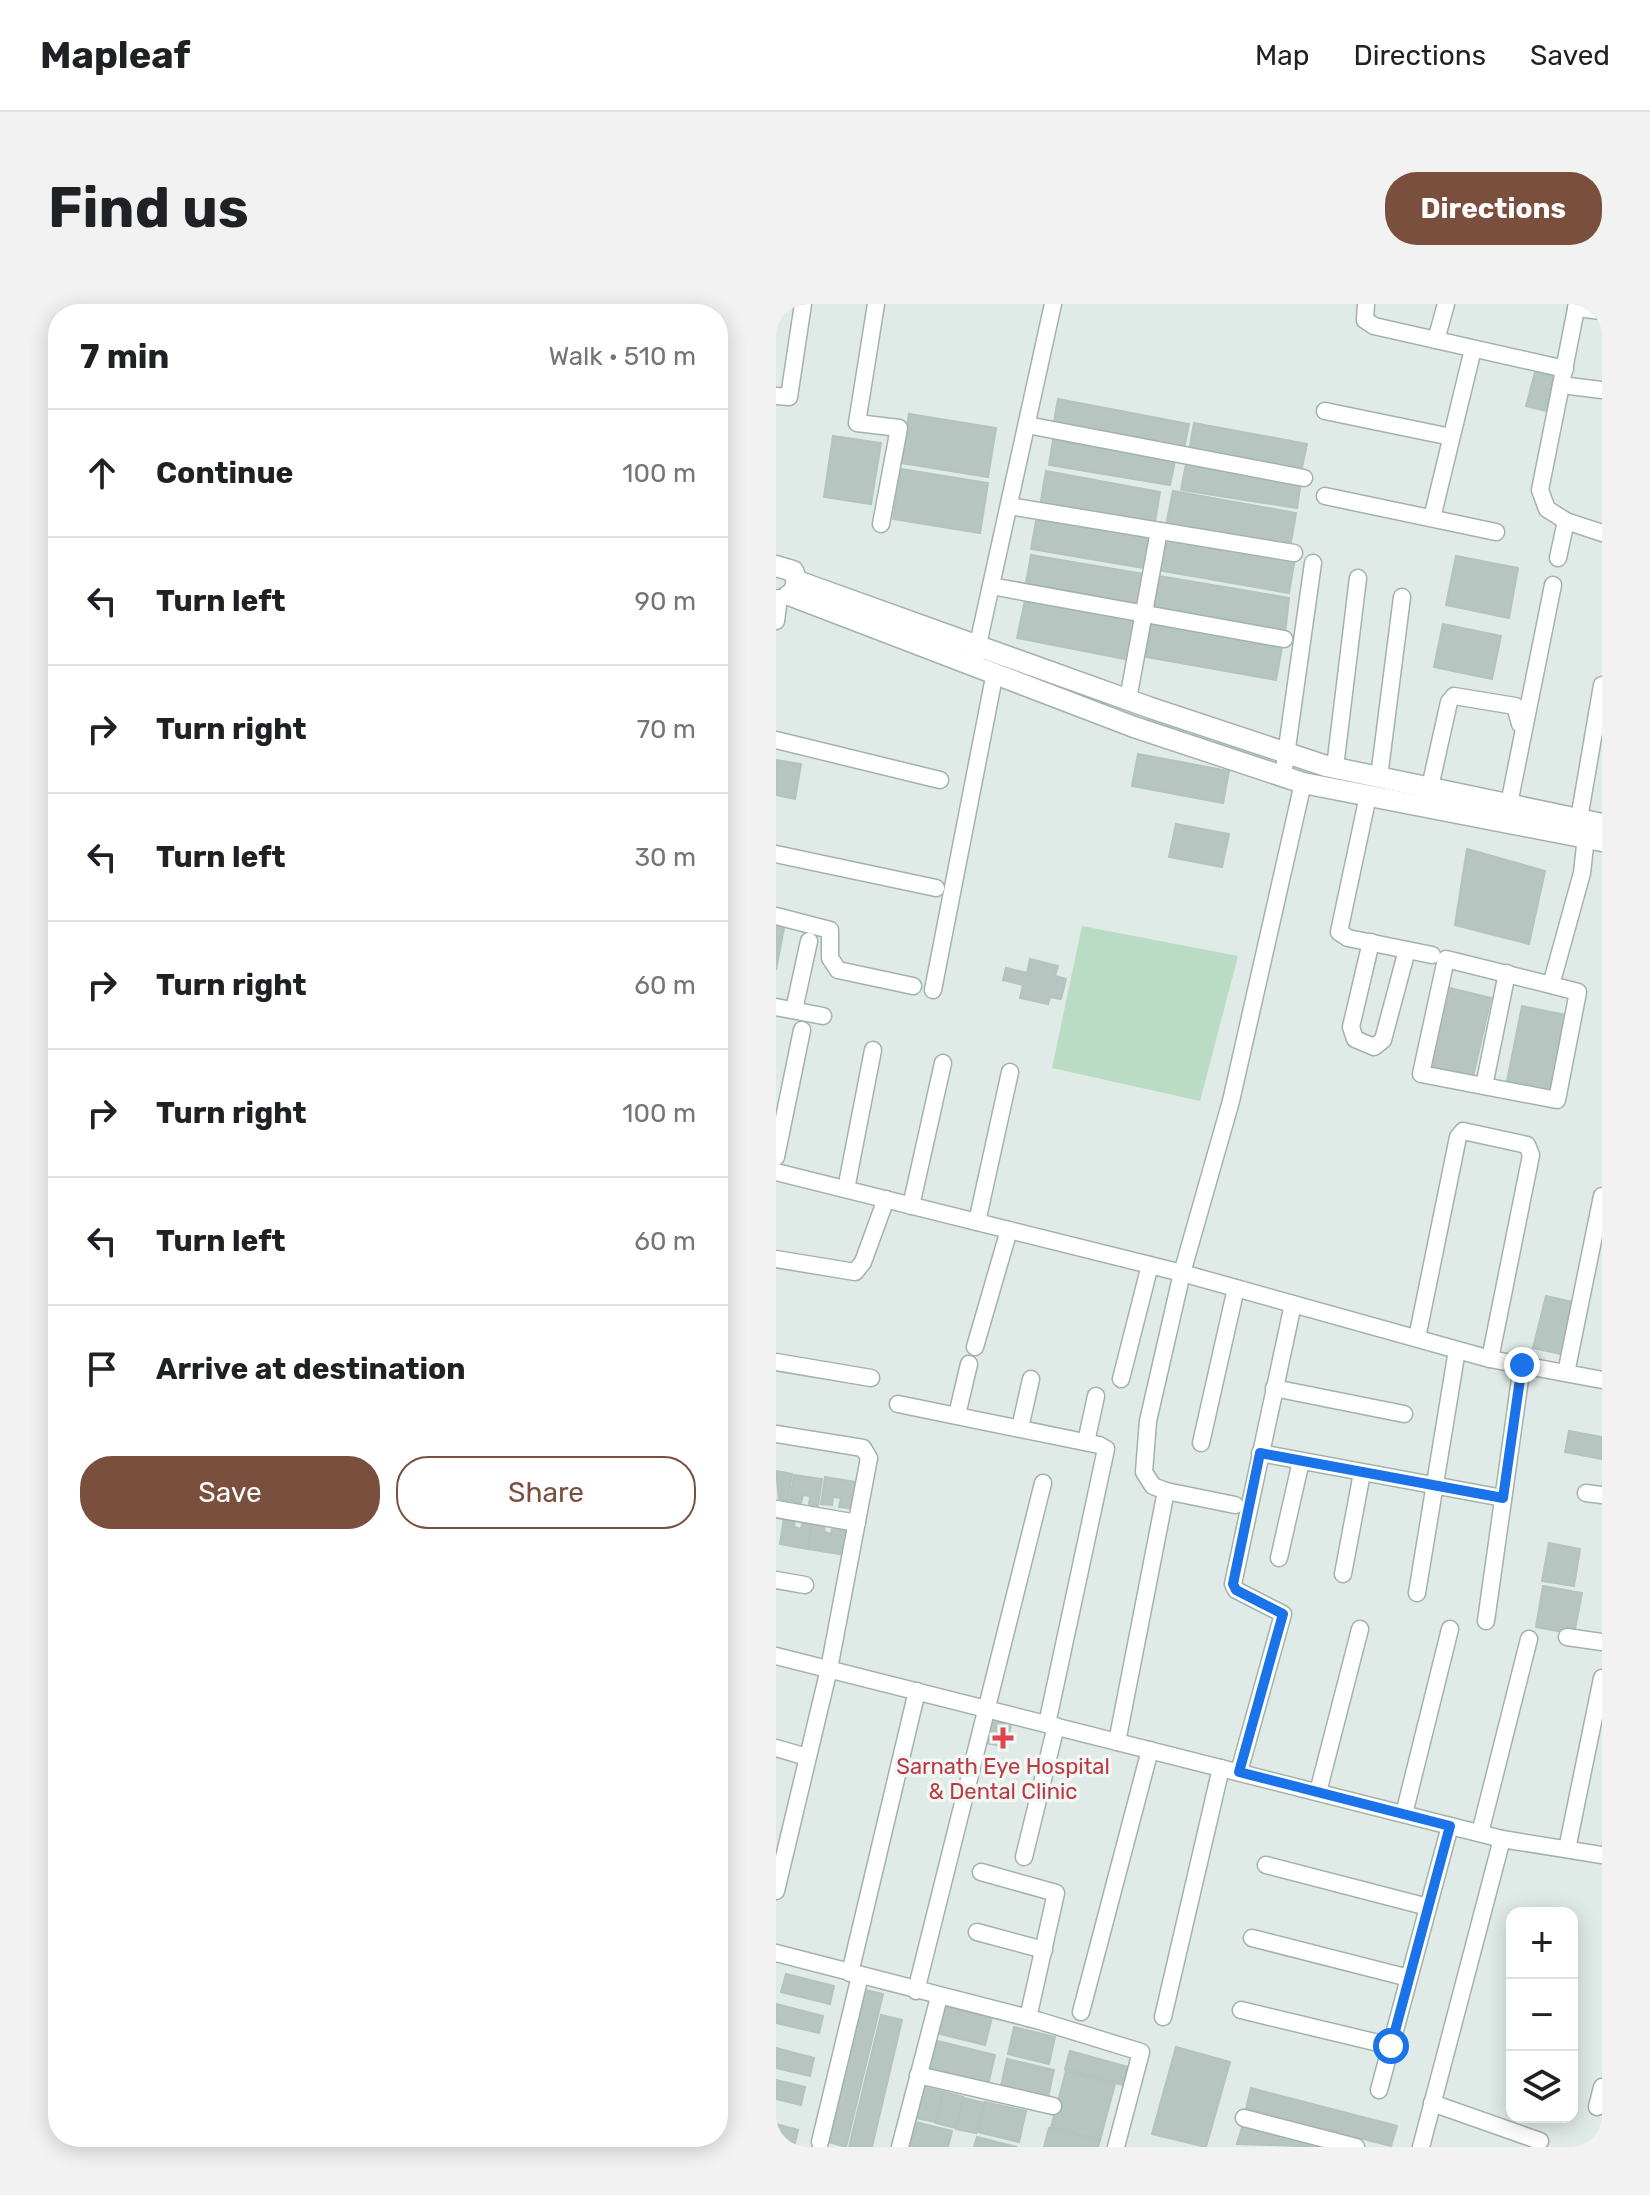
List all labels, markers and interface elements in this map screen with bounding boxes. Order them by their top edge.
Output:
text: Mapleaf [40,32,190,78]
text: Map [1255,39,1309,72]
text: Directions [1353,39,1486,72]
text: Saved [1530,39,1610,72]
button: Directions [1385,172,1602,245]
text: Find us [48,175,249,241]
text: 7 min [80,336,169,377]
text: Walk · 510 m [548,341,696,372]
icon: ahead [80,451,124,495]
text: Continue [156,455,293,491]
text: 100 m [622,458,696,489]
icon: left [80,579,124,623]
text: Turn left [156,583,286,619]
text: 90 m [635,586,696,617]
icon: right [80,707,124,751]
text: Turn right [156,711,307,747]
text: 70 m [637,714,696,745]
icon: left [80,835,124,879]
text: Turn left [156,839,286,875]
text: 30 m [634,842,696,873]
icon: right [80,963,124,1007]
text: Turn right [156,967,307,1003]
text: 60 m [634,970,696,1001]
icon: right [80,1091,124,1135]
text: Turn right [156,1095,307,1131]
text: 100 m [622,1098,696,1129]
icon: left [80,1219,124,1263]
text: Turn left [156,1223,286,1259]
text: 60 m [634,1226,696,1257]
icon: arrive [80,1347,124,1391]
route end [1504,1347,1540,1383]
text: Arrive at destination [156,1351,466,1387]
button: Save [80,1456,380,1529]
button: Share [396,1456,696,1529]
marker: Sarnath Eye Hospital & Dental Clinic [992,1727,1014,1749]
place label: Sarnath Eye Hospital & Dental Clinic [896,1753,1110,1805]
map controls [1506,1907,1578,2123]
button: + [1506,1907,1578,1979]
button: − [1506,1979,1578,2051]
route start [1373,2028,1409,2064]
button: layers [1506,2051,1578,2123]

